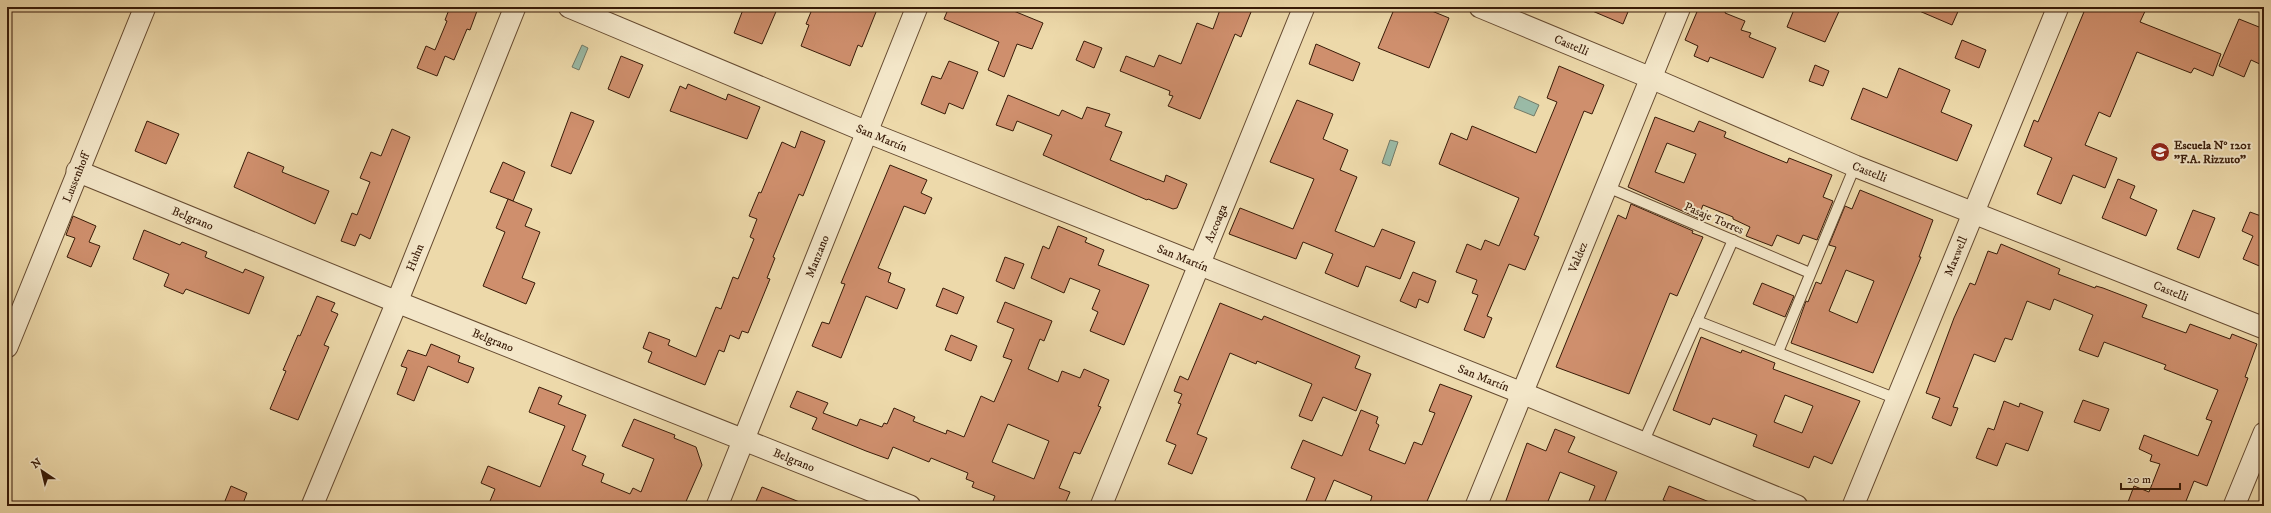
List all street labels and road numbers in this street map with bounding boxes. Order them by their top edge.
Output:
street label: Castelli [1552,32,1591,59]
street label: San Martín [854,121,910,156]
street label: Lussenhoff [59,148,94,205]
street label: Castelli [1850,159,1889,186]
street label: Pasaje Torres [1682,199,1746,238]
street label: Azcoaga [1202,202,1231,245]
street label: Belgrano [169,204,216,234]
street label: Manzano [802,233,833,280]
street label: Maxwell [1941,234,1971,279]
street label: Valdez [1565,240,1591,276]
street label: Huhn [403,241,428,274]
street label: San Martín [1155,241,1211,275]
street label: Castelli [2151,278,2190,305]
street label: Belgrano [470,326,516,356]
street label: San Martín [1456,361,1512,395]
street label: Belgrano [771,445,817,475]

